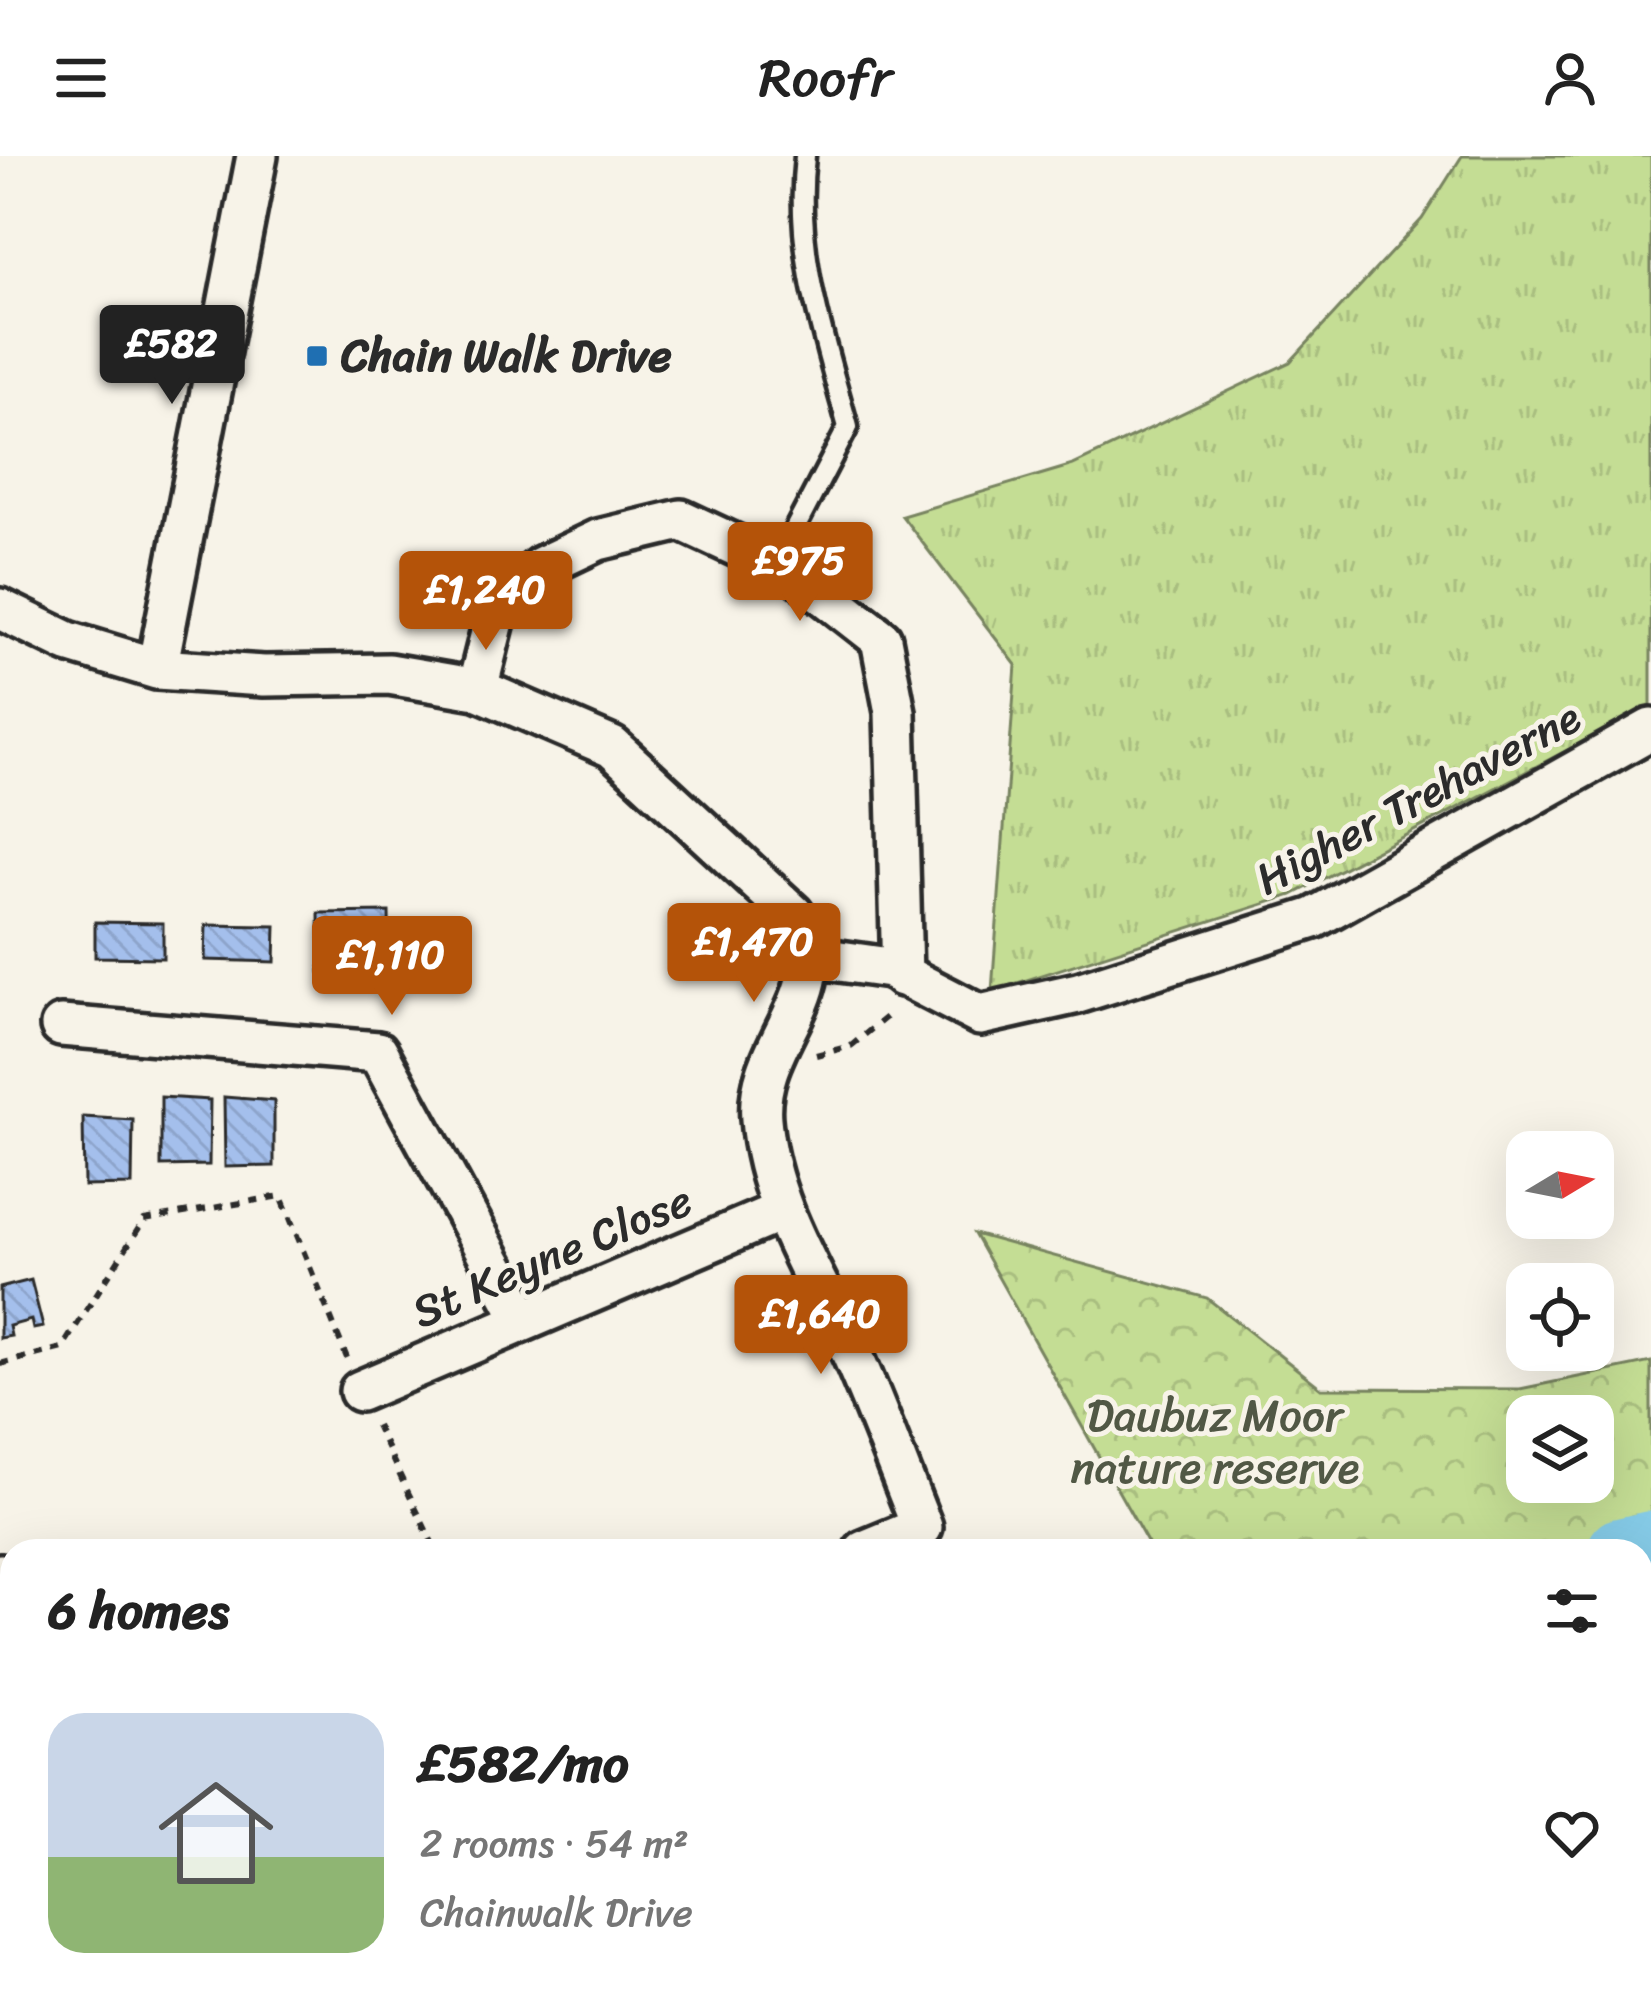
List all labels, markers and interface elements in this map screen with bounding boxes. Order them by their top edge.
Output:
text: Roofr [759,30,892,126]
icon: menu [48,45,114,111]
icon: person [1537,45,1603,111]
pin: £582 [101,305,243,407]
text: £582 [127,309,217,378]
place label: Chain Walk Drive [340,316,672,396]
marker: Chain Walk Drive [304,343,330,369]
pin: £975 [729,522,871,624]
text: £975 [755,526,845,595]
pin: £1,240 [388,551,584,653]
text: £1,240 [426,555,546,624]
street label: Higher Trehaverne [1240,678,1596,918]
pin: £1,470 [656,903,852,1005]
text: £1,470 [694,907,814,976]
pin: £1,110 [294,916,490,1018]
text: £1,110 [339,920,445,989]
north arrow [1506,1131,1614,1239]
map controls [1506,1131,1614,1503]
street label: St Keyne Close [399,1161,705,1351]
button: locate [1506,1263,1614,1371]
pin: £1,640 [723,1275,919,1377]
text: £1,640 [761,1279,881,1348]
park label: Daubuz Moor nature reserve [1071,1376,1359,1508]
button: layers [1506,1395,1614,1503]
text: 6 homes [48,1566,229,1656]
icon: filters [1539,1578,1605,1644]
text: £582/mo [420,1719,629,1809]
icon: home [144,1761,288,1905]
icon: heart [1539,1800,1605,1866]
text: 2 rooms · 54 m² [420,1809,689,1878]
text: Chainwalk Drive [420,1878,693,1947]

